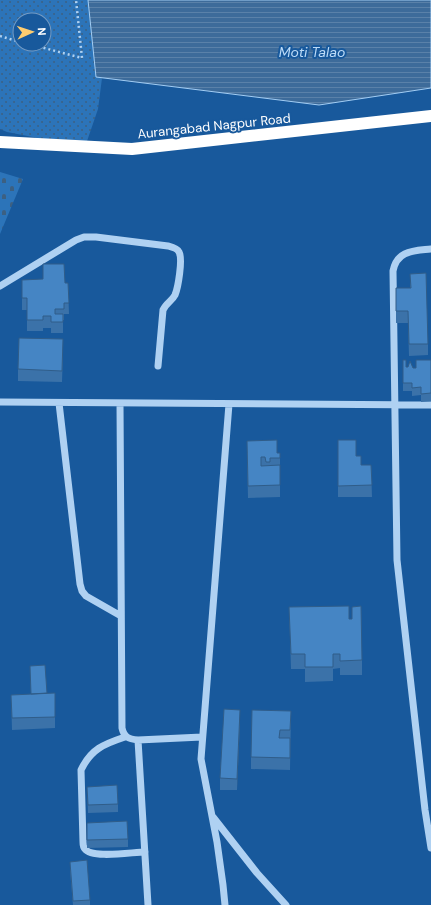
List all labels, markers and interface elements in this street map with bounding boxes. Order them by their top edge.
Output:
north arrow [12,12,52,52]
text: N [35,27,49,36]
water label: Moti Talao [279,43,345,61]
street label: Aurangabad Nagpur Road [137,110,291,142]

